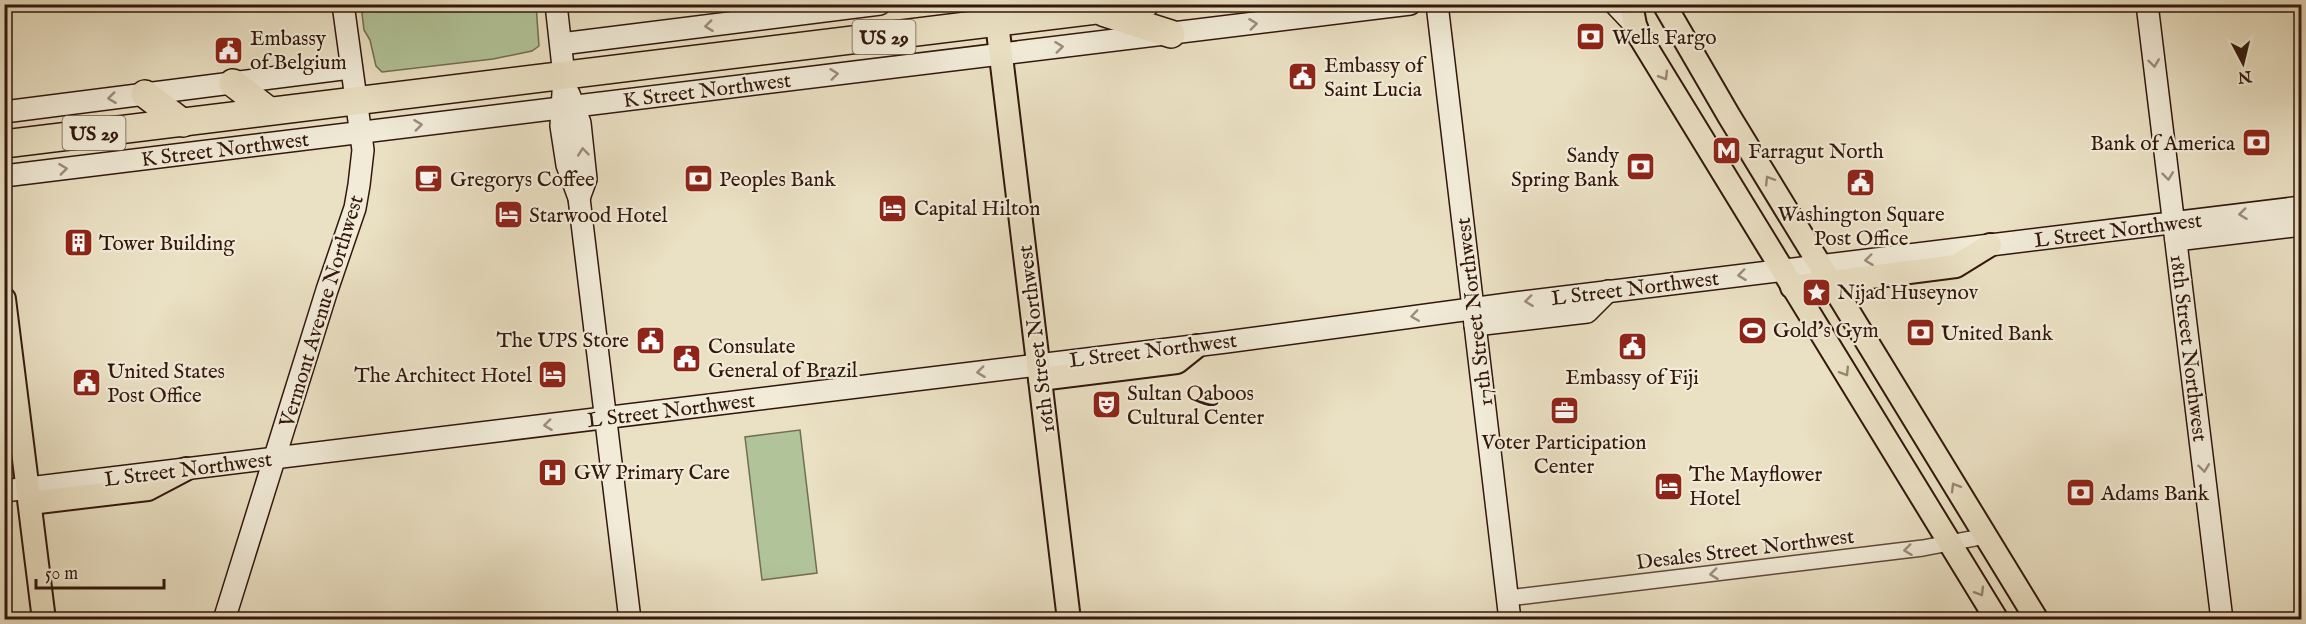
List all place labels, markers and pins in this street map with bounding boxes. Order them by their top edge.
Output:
bank icon: Wells Fargo [1575,21,1607,53]
place label: Wells Fargo [1612,25,1717,52]
place label: Embassy of Belgium [250,26,347,77]
public building icon: Embassy of Belgium [213,34,245,66]
place label: Embassy of Saint Lucia [1324,53,1427,104]
public building icon: Embassy of Saint Lucia [1287,61,1319,93]
bank icon: Bank of America [2240,127,2272,159]
place label: Bank of America [2090,131,2236,158]
metro station icon: Farragut North [1711,135,1743,167]
place label: Farragut North [1748,139,1884,166]
place label: Sandy Spring Bank [1511,143,1620,194]
bank icon: Sandy Spring Bank [1624,151,1656,183]
cafe icon: Gregorys Coffee [413,163,445,195]
bank icon: Peoples Bank [682,163,714,195]
place label: Gregorys Coffee [450,167,595,194]
place label: Peoples Bank [719,167,837,194]
public building icon: Washington Square Post Office [1845,167,1877,199]
hotel icon: Capital Hilton [877,192,909,224]
place label: Capital Hilton [914,196,1041,223]
hotel icon: Starwood Hotel [492,199,524,231]
place label: Washington Square Post Office [1777,202,1945,253]
place label: Starwood Hotel [529,203,668,230]
building icon: Tower Building [62,227,94,259]
place label: Tower Building [99,231,235,258]
place icon: Nijad Huseynov [1800,276,1832,308]
place label: Nijad Huseynov [1837,280,1979,307]
sports icon: Gold's Gym [1736,314,1768,346]
bank icon: United Bank [1904,317,1936,349]
place label: Gold's Gym [1773,318,1879,345]
place label: United Bank [1941,321,2054,348]
public building icon: The UPS Store [634,324,666,356]
place label: The UPS Store [496,328,629,355]
public building icon: Embassy of Fiji [1616,330,1648,362]
place label: Consulate General of Brazil [708,334,858,385]
public building icon: Consulate General of Brazil [671,342,703,374]
place label: United States Post Office [107,359,225,410]
hotel icon: The Architect Hotel [537,359,569,391]
place label: The Architect Hotel [354,363,532,390]
place label: Embassy of Fiji [1565,365,1699,392]
public building icon: United States Post Office [70,367,102,399]
place label: Sultan Qaboos Cultural Center [1127,381,1264,432]
theatre icon: Sultan Qaboos Cultural Center [1090,389,1122,421]
office icon: Voter Participation Center [1548,395,1580,427]
place label: Voter Participation Center [1481,430,1646,481]
hospital icon: GW Primary Care [537,456,569,488]
place label: GW Primary Care [574,460,730,487]
place label: The Mayflower Hotel [1689,462,1822,513]
hotel icon: The Mayflower Hotel [1652,470,1684,502]
bank icon: Adams Bank [2064,477,2096,509]
place label: Adams Bank [2100,481,2210,508]

